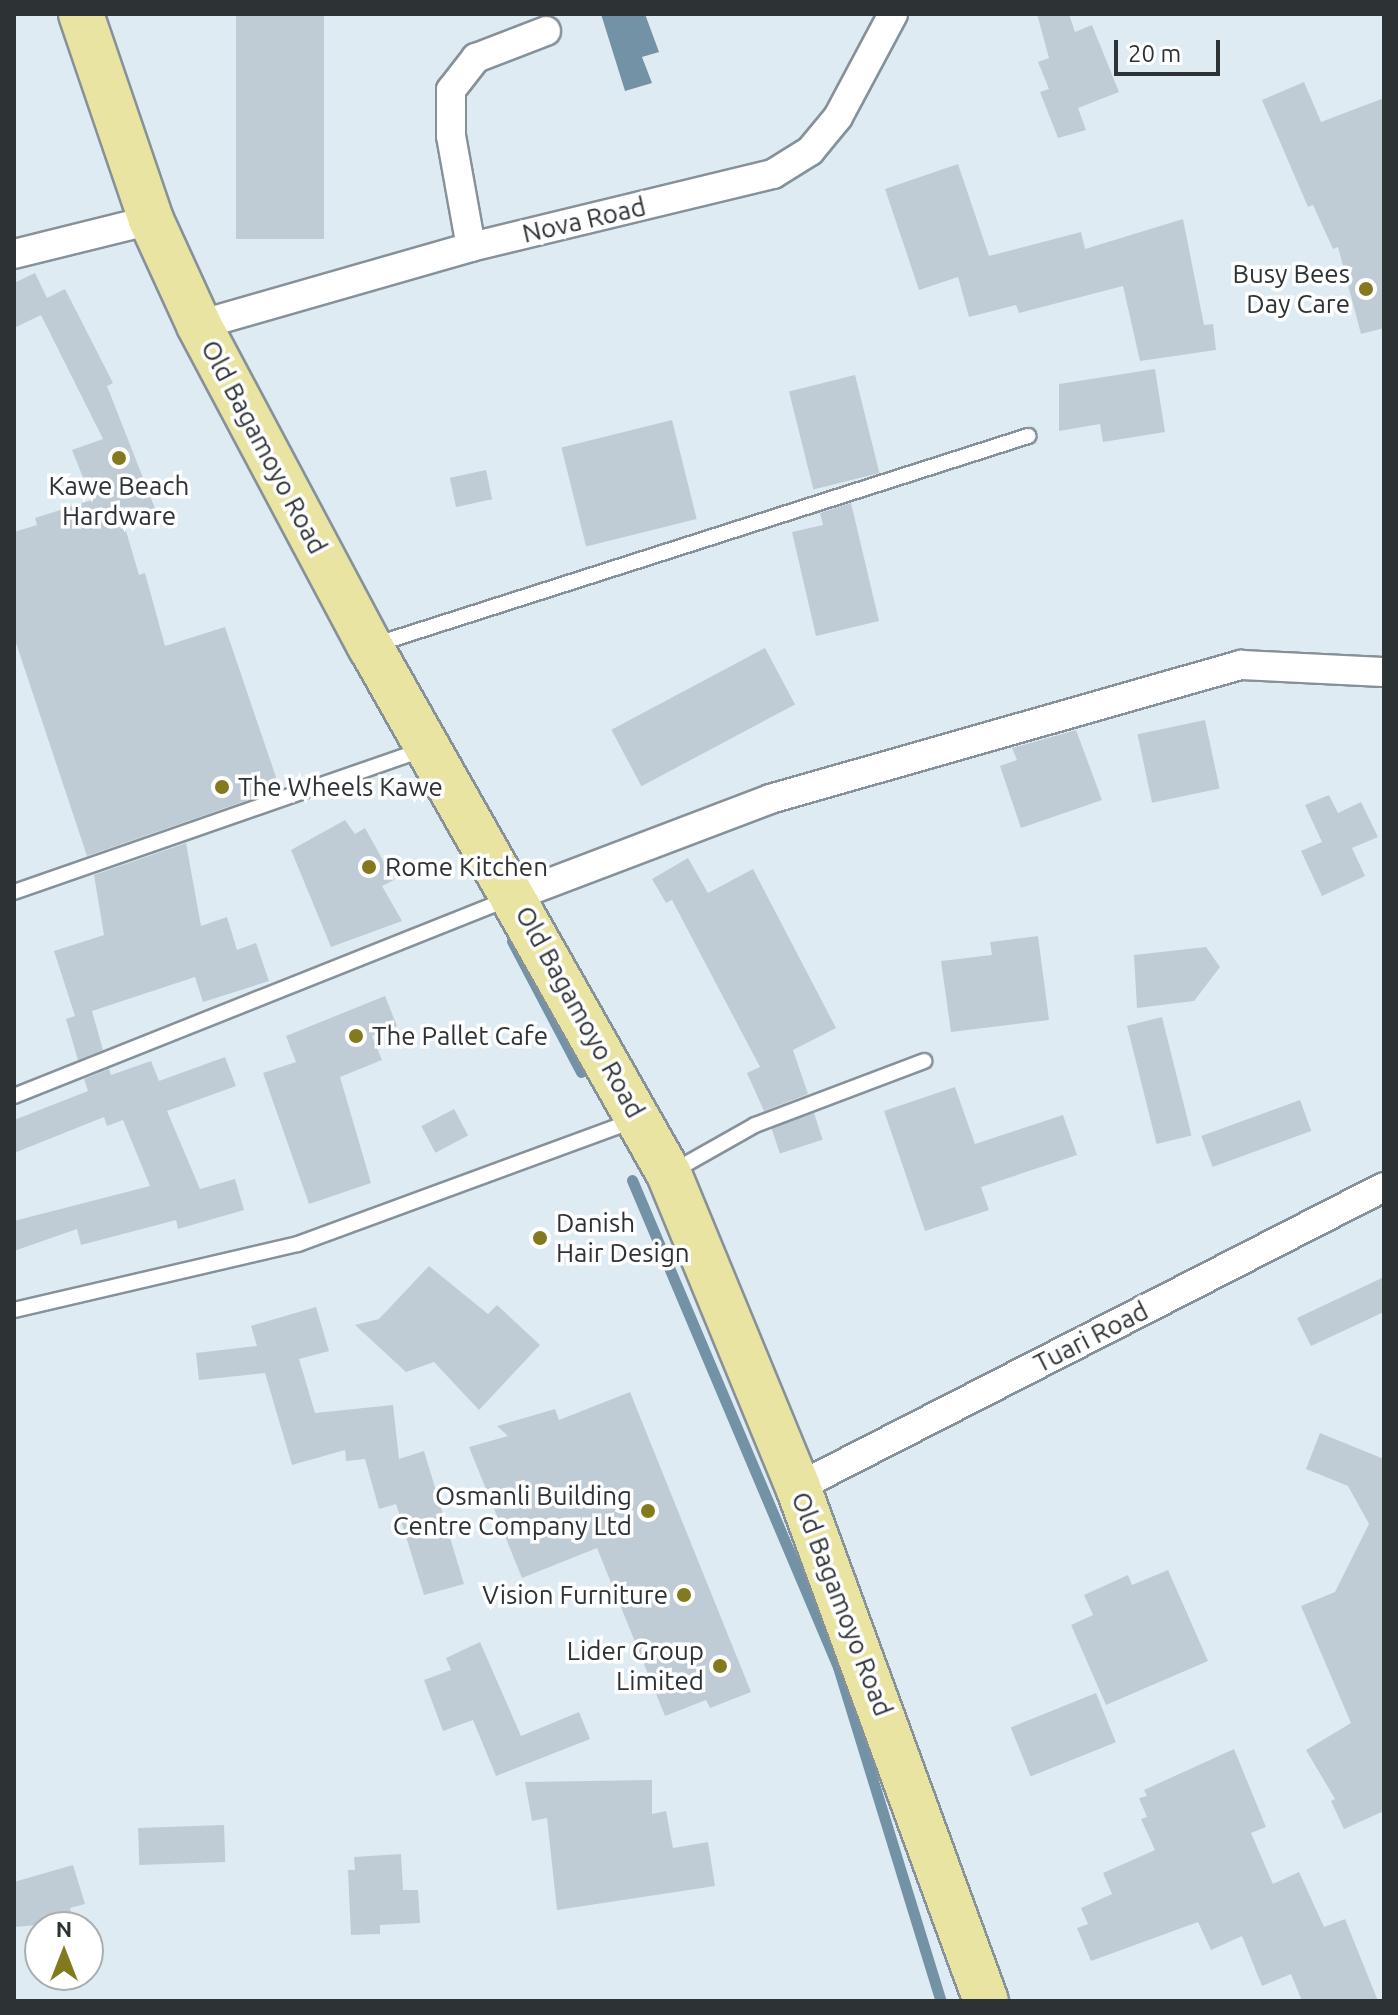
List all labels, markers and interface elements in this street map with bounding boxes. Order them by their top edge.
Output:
scale bar [1118,24,1224,74]
text: 20 m [1128,40,1181,67]
street label: Nova Road [519,191,649,249]
place label: Busy Bees Day Care [1232,258,1350,320]
marker: Busy Bees Day Care [1357,280,1375,298]
street label: Old Bagamoyo Road [194,335,334,559]
marker: Kawe Beach Hardware [110,449,128,467]
place label: Kawe Beach Hardware [49,470,189,532]
place label: The Wheels Kawe [238,771,443,803]
marker: The Wheels Kawe [213,778,231,796]
place label: Rome Kitchen [385,851,548,883]
marker: Rome Kitchen [360,858,378,876]
street label: Old Bagamoyo Road [509,901,651,1123]
place label: The Pallet Cafe [372,1020,548,1052]
marker: The Pallet Cafe [347,1027,365,1045]
place label: Danish Hair Design [556,1207,690,1268]
marker: Danish Hair Design [531,1229,549,1247]
street label: Tuari Road [1029,1295,1153,1379]
place label: Osmanli Building Centre Company Ltd [393,1480,632,1542]
street label: Old Bagamoyo Road [785,1488,899,1720]
marker: Osmanli Building Centre Company Ltd [639,1502,657,1520]
place label: Vision Furniture [482,1579,668,1611]
marker: Vision Furniture [675,1586,693,1604]
place label: Lider Group Limited [567,1635,704,1696]
marker: Lider Group Limited [711,1657,729,1675]
north arrow [24,1911,104,1991]
text: N [56,1916,72,1941]

